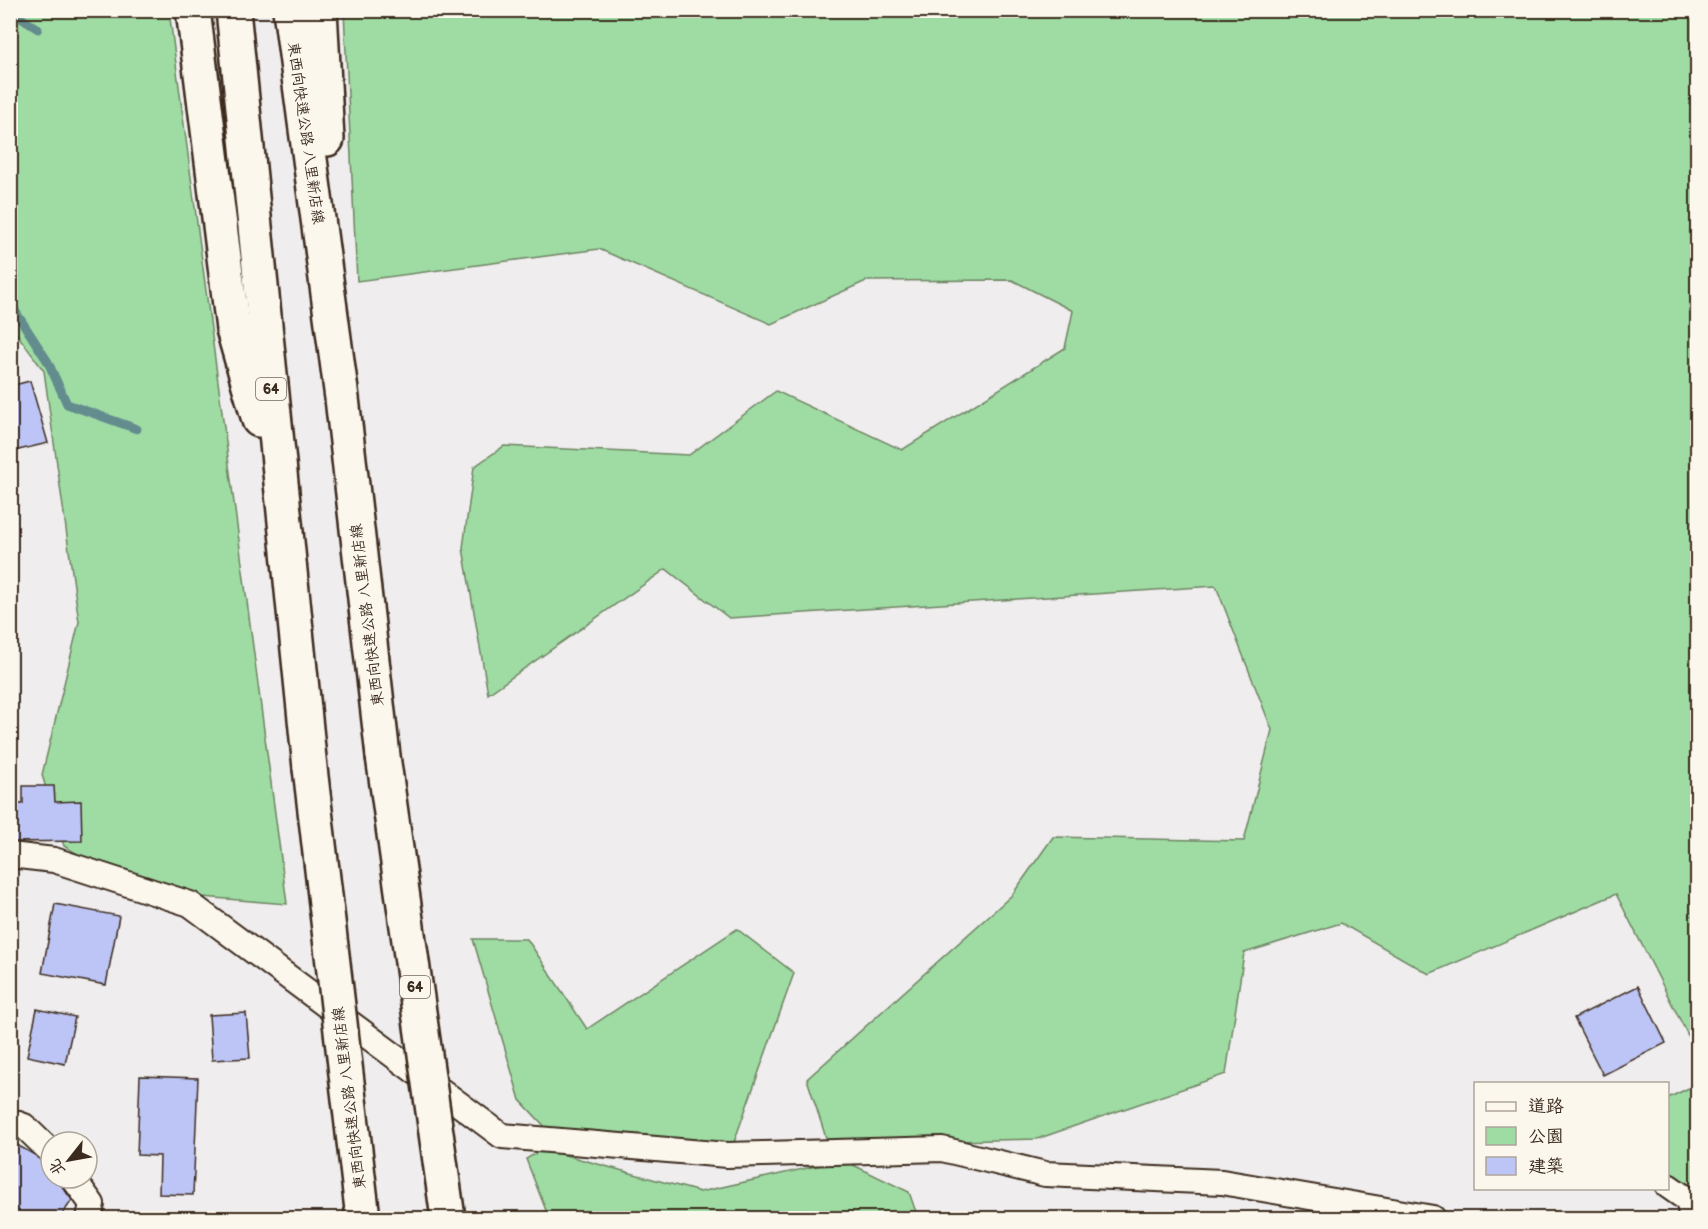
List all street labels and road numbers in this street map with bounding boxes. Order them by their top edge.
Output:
street label: 東西向快速公路 八里新店線 [283,41,328,226]
road number: 64 [256,378,286,400]
street label: 東西向快速公路 八里新店線 [347,522,388,707]
road number: 64 [400,976,430,998]
street label: 東西向快速公路 八里新店線 [329,1005,370,1190]

